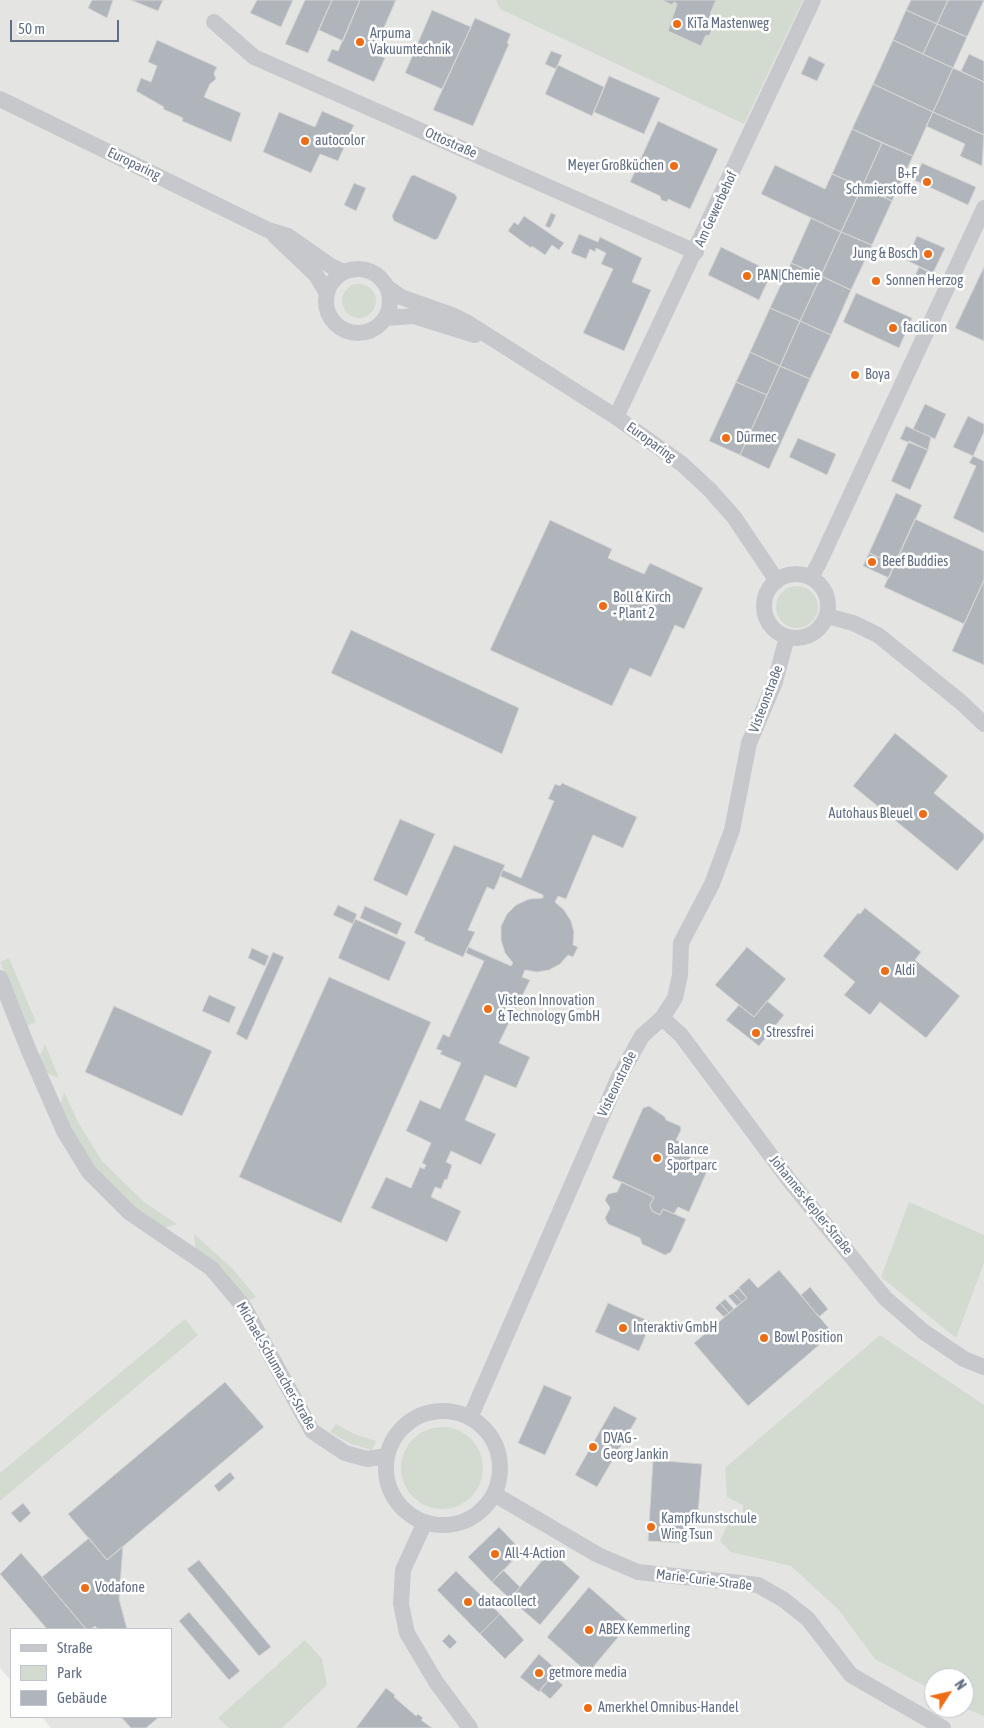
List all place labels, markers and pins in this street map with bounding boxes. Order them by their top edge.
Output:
place label: KiTa Mastenweg [687,16,769,32]
marker: KiTa Mastenweg [671,18,683,30]
place label: Arpuma Vakuumtechnik [370,26,451,58]
marker: Arpuma Vakuumtechnik [354,36,366,48]
place label: autocolor [315,133,365,149]
marker: autocolor [299,135,311,147]
place label: Meyer Großküchen [568,158,664,174]
marker: Meyer Großküchen [668,160,680,172]
place label: B+F Schmierstoffe [846,166,917,198]
marker: B+F Schmierstoffe [921,176,933,188]
place label: Jung & Bosch [853,246,918,262]
marker: Jung & Bosch [922,248,934,260]
place label: PAN|Chemie [757,268,820,284]
marker: PAN|Chemie [741,270,753,282]
place label: Sonnen Herzog [886,273,963,289]
marker: Sonnen Herzog [870,275,882,287]
place label: facilicon [903,320,947,336]
marker: facilicon [887,322,899,334]
place label: Boya [865,367,890,383]
marker: Boya [849,369,861,381]
place label: Dürmec [736,430,776,446]
marker: Dürmec [720,432,732,444]
place label: Beef Buddies [882,554,948,570]
marker: Beef Buddies [866,556,878,568]
place label: Boll & Kirch - Plant 2 [613,590,671,622]
marker: Boll & Kirch - Plant 2 [597,600,609,612]
place label: Autohaus Bleuel [829,806,913,822]
marker: Autohaus Bleuel [917,808,929,820]
place label: Aldi [895,963,915,979]
marker: Aldi [879,965,891,977]
place label: Visteon Innovation & Technology GmbH [498,993,600,1026]
marker: Visteon Innovation & Technology GmbH [482,1003,494,1015]
place label: Stressfrei [766,1025,814,1041]
marker: Stressfrei [750,1027,762,1039]
place label: Balance Sportparc [667,1142,717,1174]
marker: Balance Sportparc [651,1152,663,1164]
place label: Interaktiv GmbH [633,1320,717,1336]
marker: Interaktiv GmbH [617,1322,629,1334]
place label: Bowl Position [774,1330,843,1346]
marker: Bowl Position [758,1332,770,1344]
place label: DVAG - Georg Jankin [603,1431,668,1464]
marker: DVAG - Georg Jankin [587,1441,599,1453]
place label: Kampfkunstschule Wing Tsun [661,1511,757,1544]
marker: Kampfkunstschule Wing Tsun [645,1521,657,1533]
place label: All-4-Action [505,1546,566,1562]
marker: All-4-Action [489,1548,501,1560]
place label: Vodafone [95,1580,145,1596]
marker: Vodafone [79,1582,91,1594]
place label: datacollect [478,1594,536,1610]
marker: datacollect [462,1596,474,1608]
place label: ABEX Kemmerling [599,1622,690,1638]
marker: ABEX Kemmerling [583,1624,595,1636]
place label: getmore media [549,1665,627,1681]
marker: getmore media [533,1667,545,1679]
place label: Amerkhel Omnibus-Handel [598,1700,739,1716]
marker: Amerkhel Omnibus-Handel [582,1702,594,1714]

